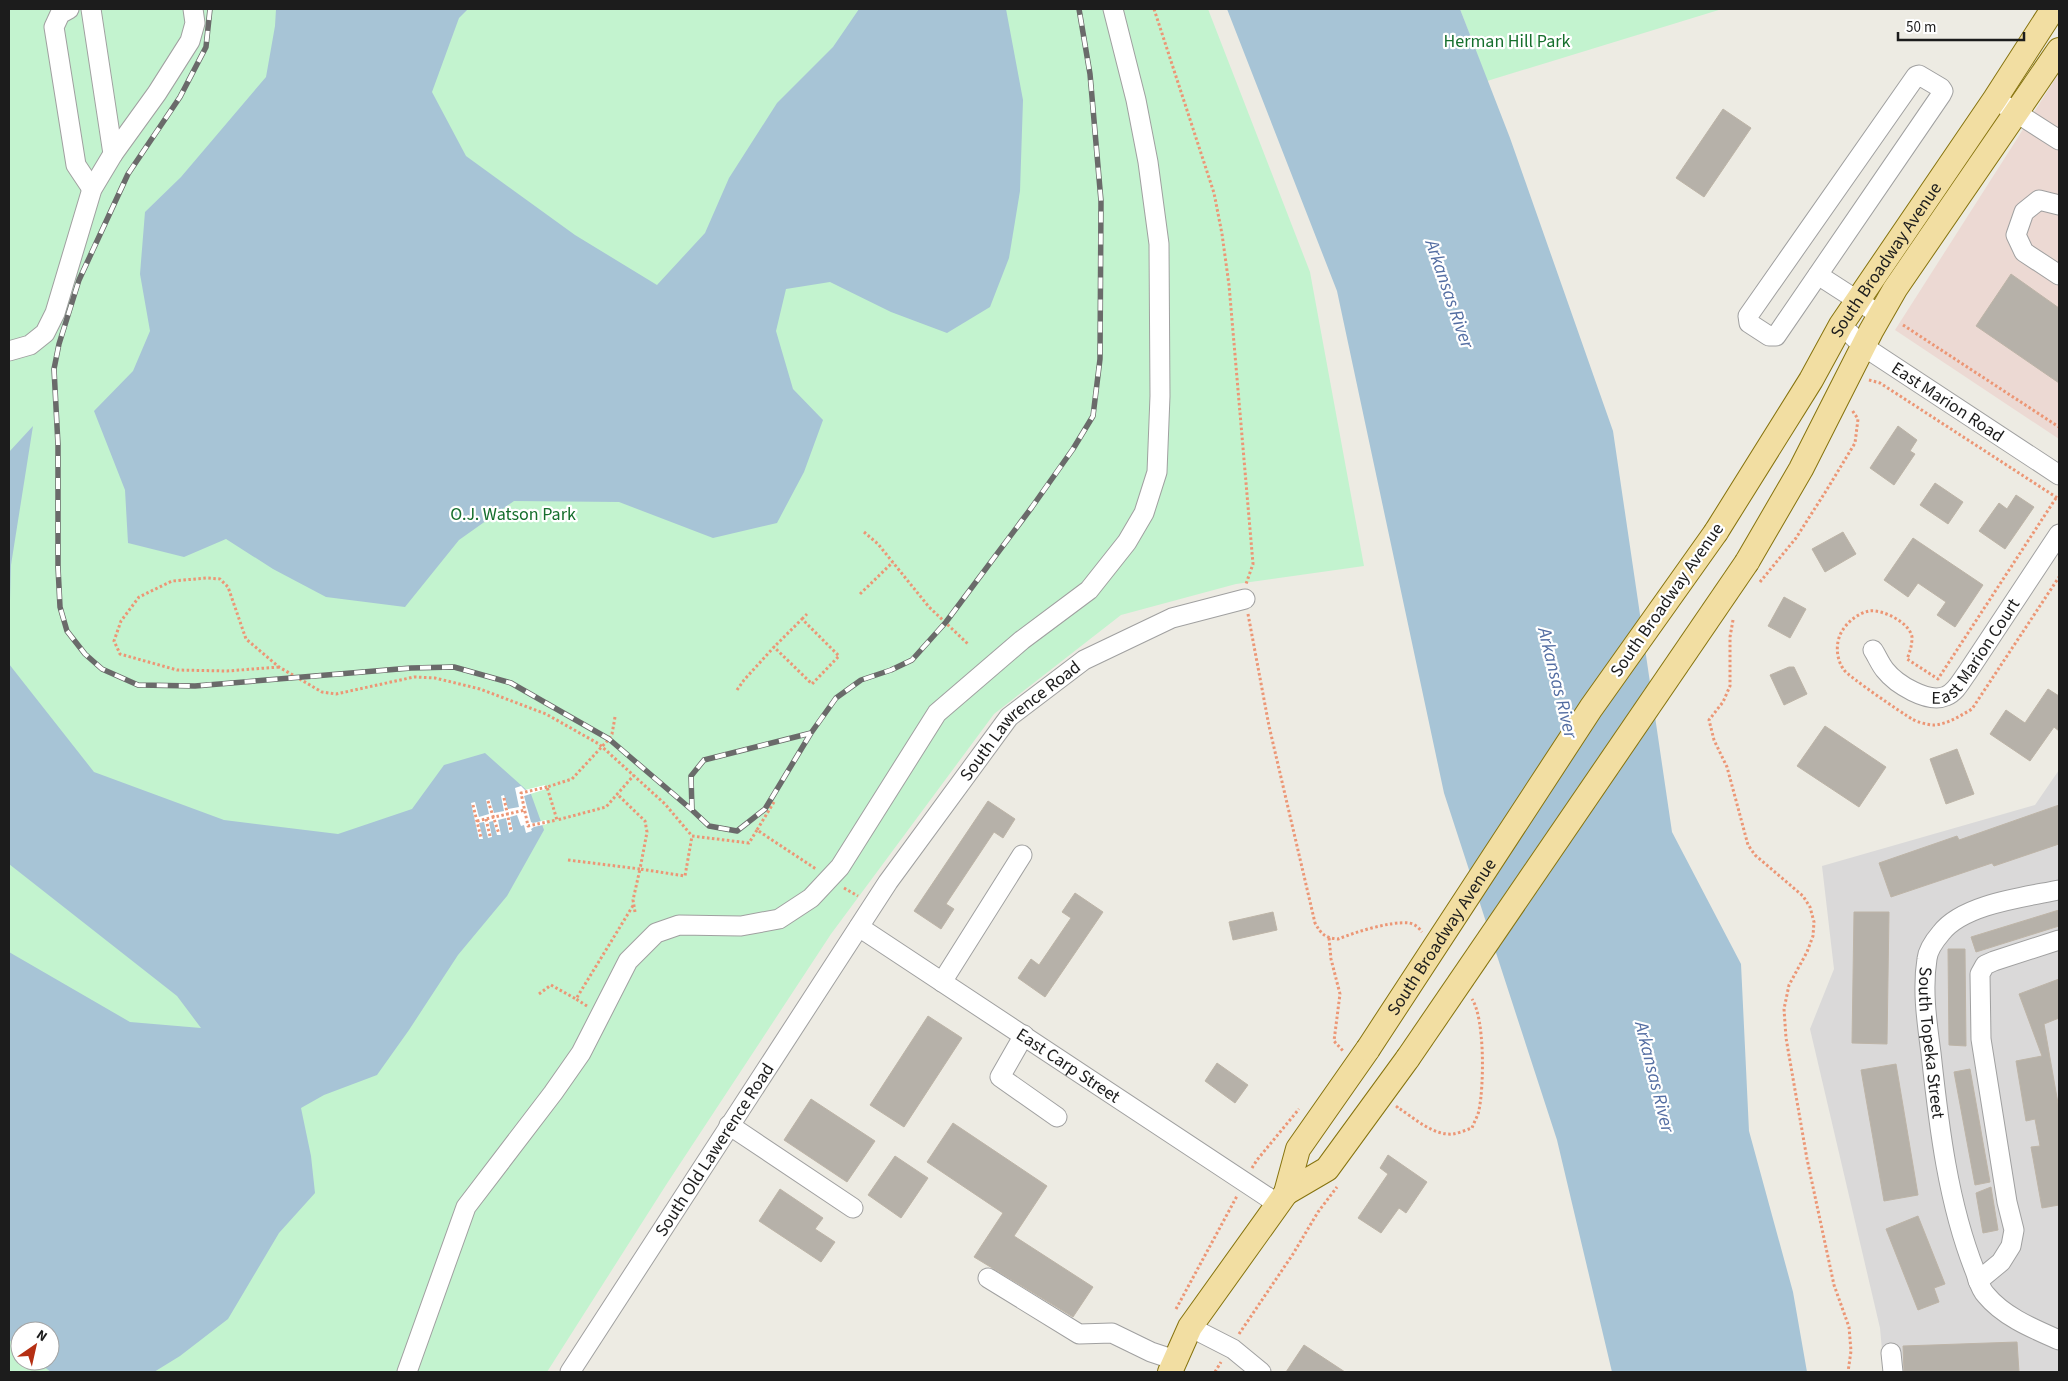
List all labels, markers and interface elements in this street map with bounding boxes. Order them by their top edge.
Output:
scale bar [1898,10,2024,42]
text: 50 m [1906,17,1936,38]
park label: Herman Hill Park [1444,29,1571,54]
street label: South Broadway Avenue [1824,177,1948,342]
water label: Arkansas River [1417,235,1481,353]
street label: East Marion Road [1887,356,2009,448]
park label: O.J. Watson Park [450,502,576,527]
street label: South Broadway Avenue [1604,518,1730,682]
street label: East Marion Court [1931,593,2026,710]
water label: Arkansas River [1530,624,1584,743]
street label: South Lawrence Road [954,654,1086,786]
street label: South Broadway Avenue [1381,853,1502,1020]
street label: South Topeka Street [1912,966,1951,1120]
water label: Arkansas River [1627,1018,1681,1137]
street label: East Carp Street [1012,1022,1125,1109]
street label: South Old Lawerence Road [649,1058,780,1241]
north arrow [10,1321,60,1371]
text: N [32,1325,51,1347]

